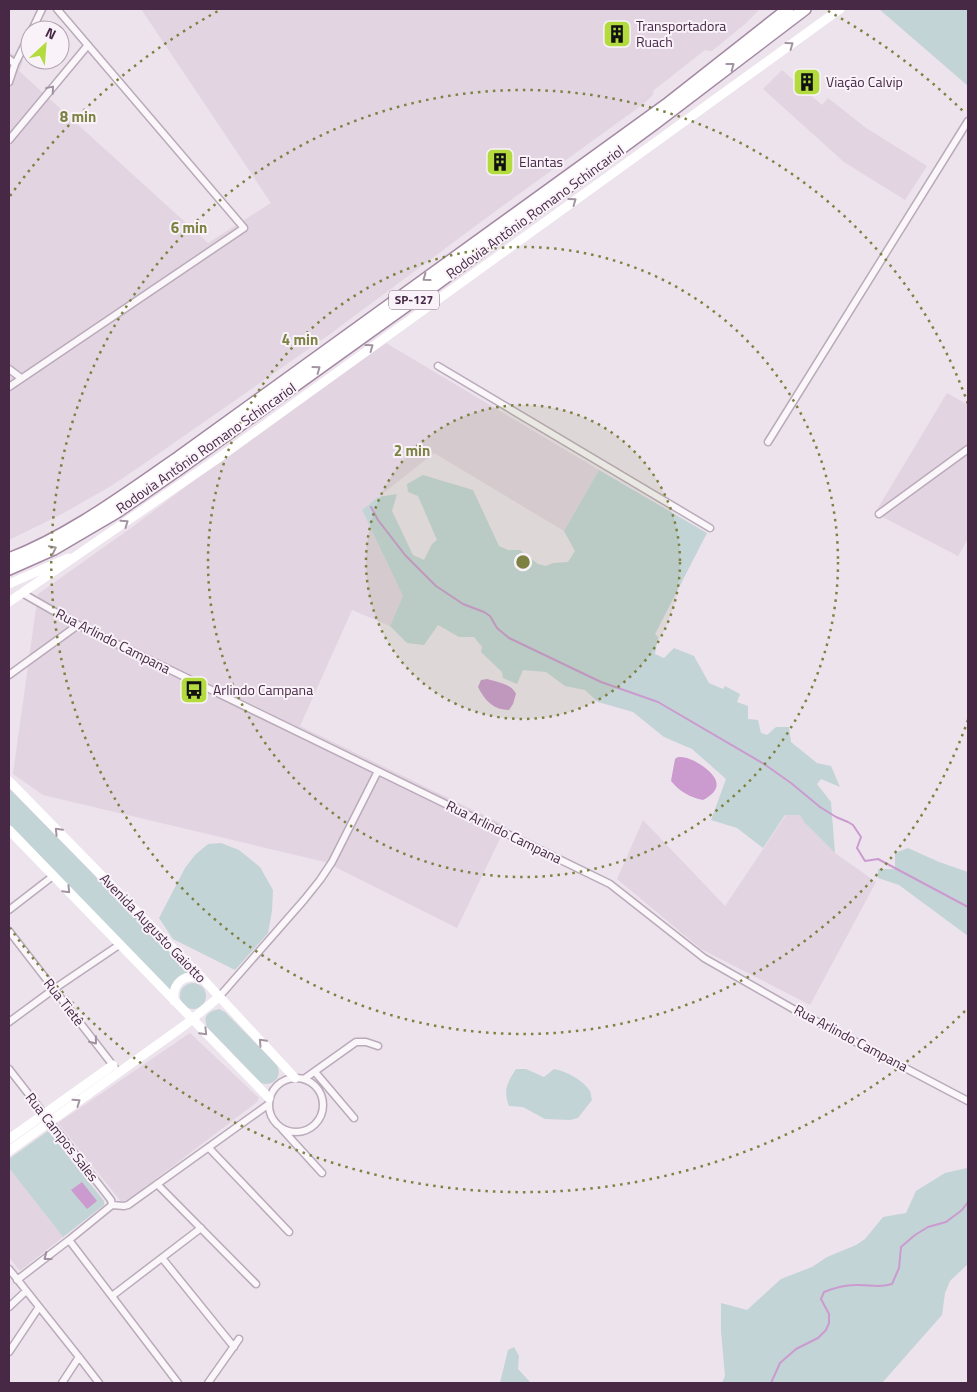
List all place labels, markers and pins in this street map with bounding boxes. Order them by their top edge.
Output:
place label: Transportadora Ruach [636,15,726,52]
building icon: Transportadora Ruach [602,19,632,49]
building icon: Viação Calvip [792,67,822,97]
place label: Viação Calvip [826,71,903,92]
building icon: Elantas [485,147,515,177]
place label: Elantas [519,151,563,172]
centre of rings [514,553,532,571]
bus stop icon: Arlindo Campana [179,675,209,705]
place label: Arlindo Campana [213,679,313,700]

